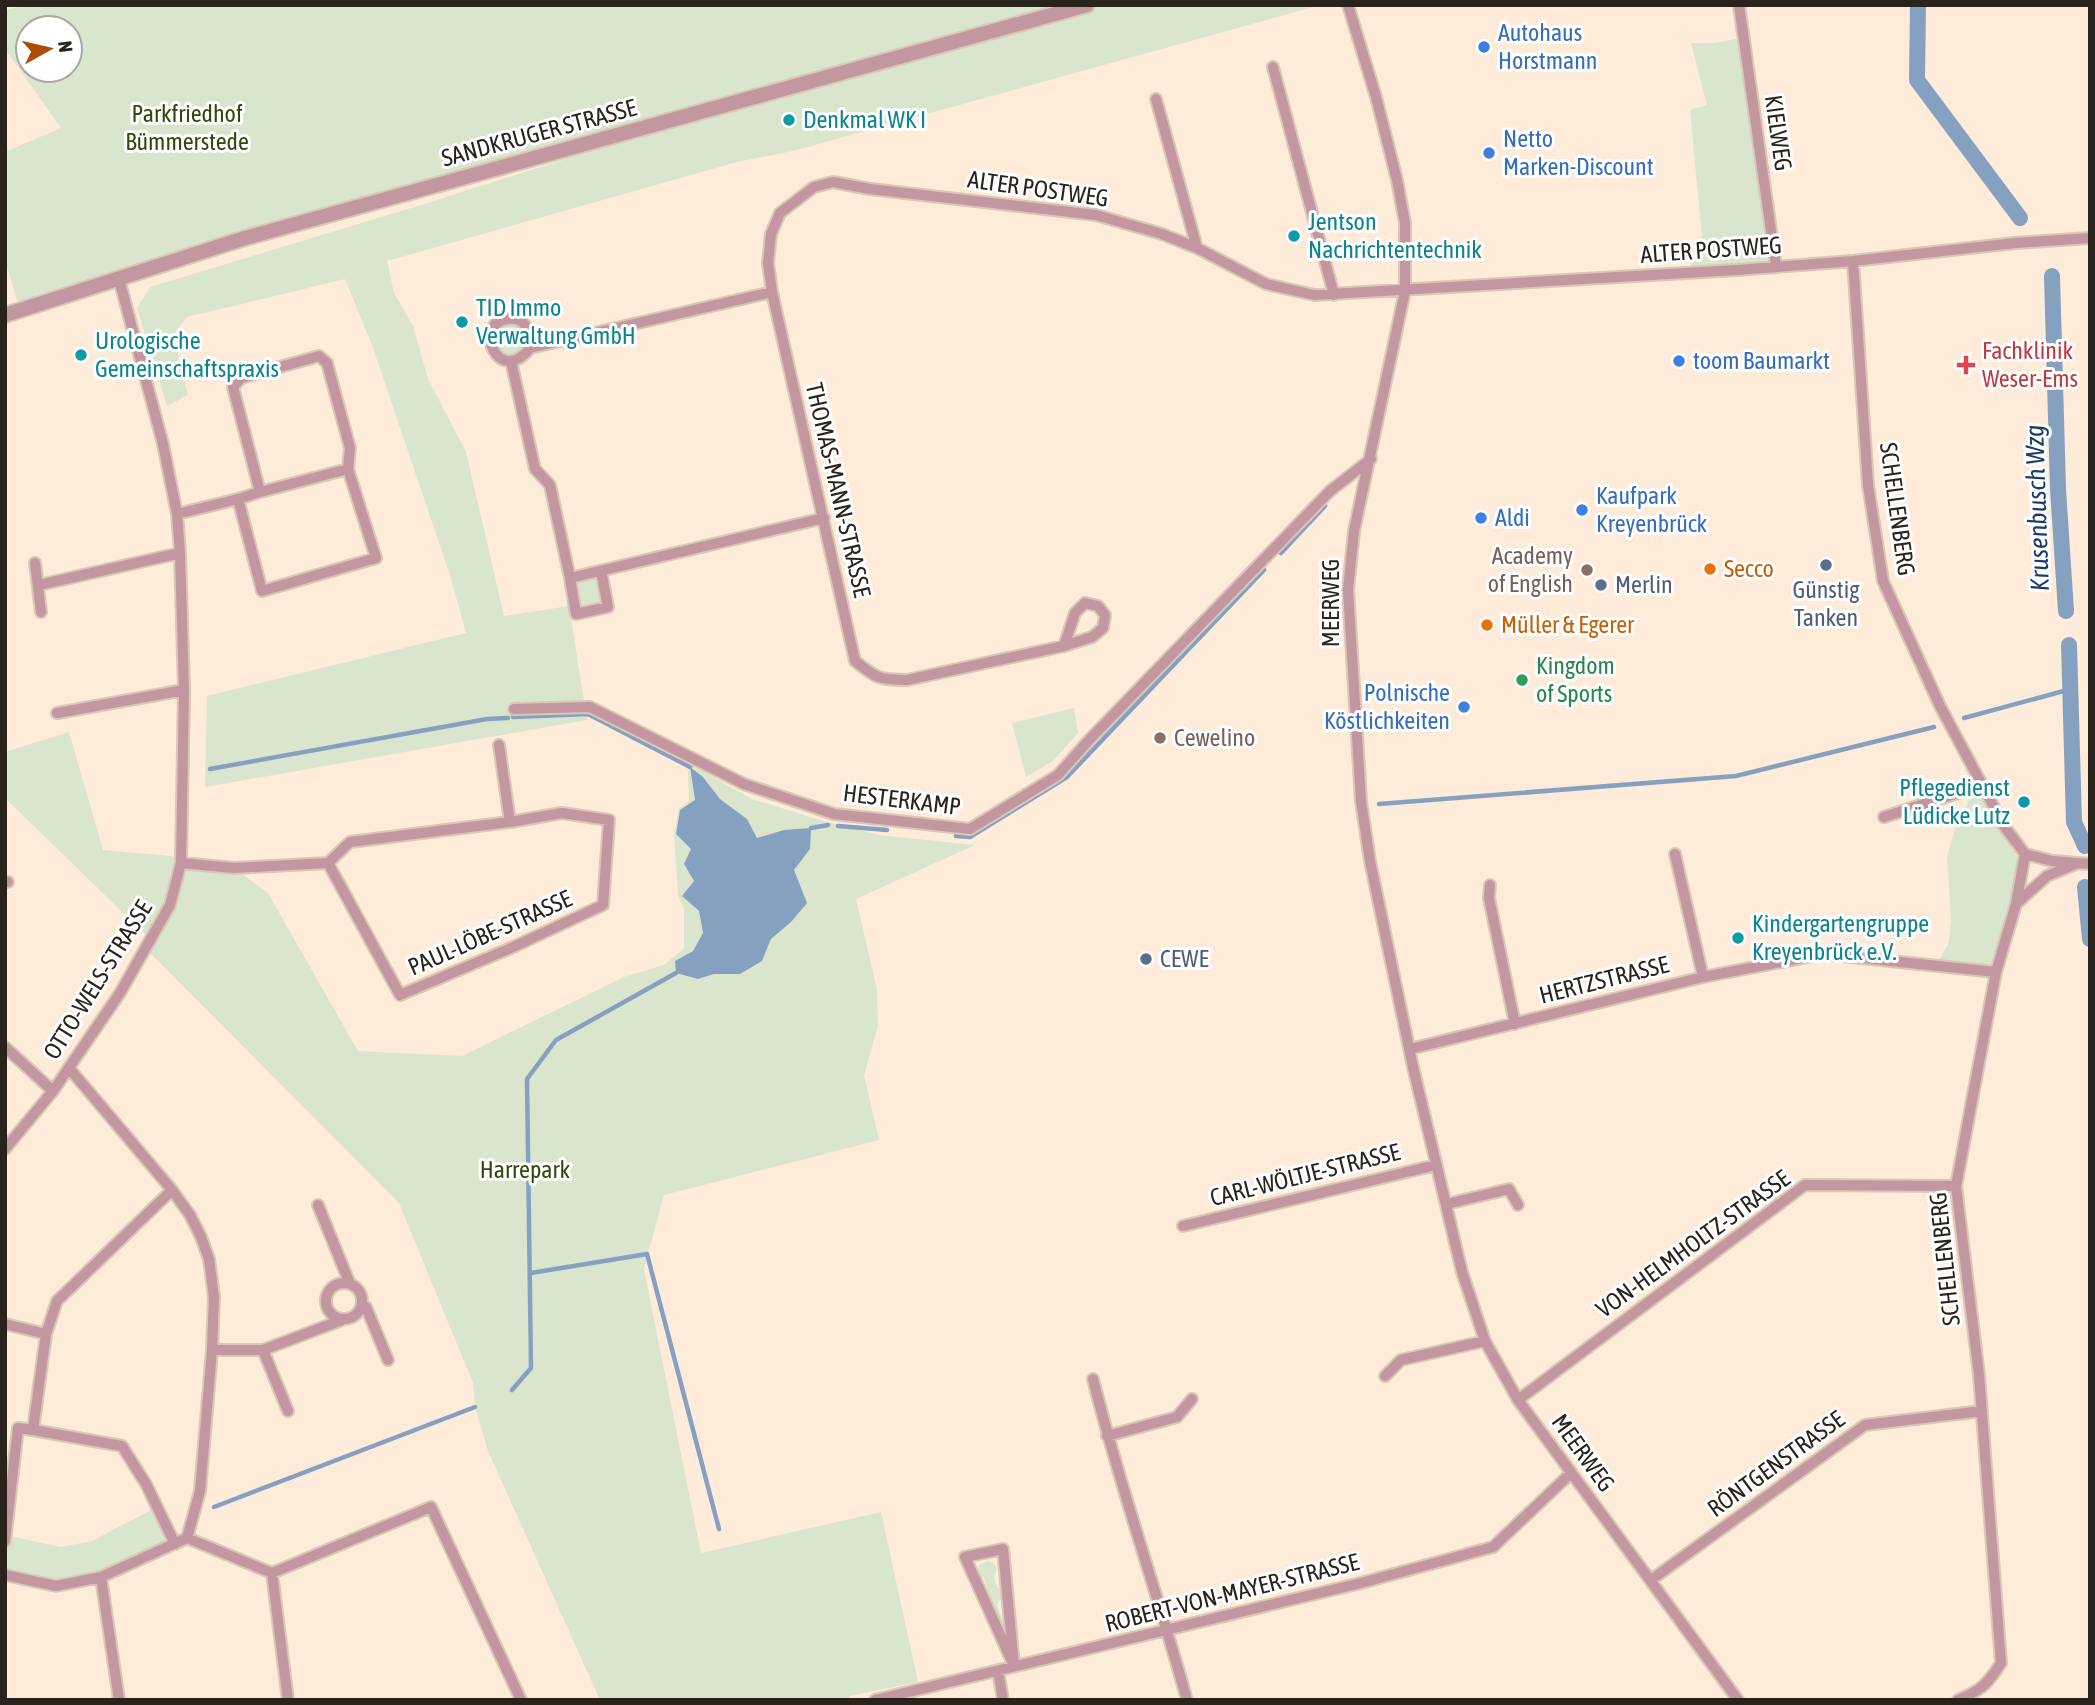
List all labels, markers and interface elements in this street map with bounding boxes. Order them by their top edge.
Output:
north arrow [14,14,84,84]
place label: Autohaus Horstmann [1498,19,1597,74]
marker: Autohaus Horstmann [1476,39,1492,55]
text: N [54,40,78,54]
street label: KIELWEG [1760,93,1797,173]
street label: SANDKRUGER STRASSE [439,94,639,171]
park label: Parkfriedhof Bümmerstede [125,100,249,155]
place label: Denkmal WK I [803,106,926,133]
marker: Denkmal WK I [781,112,797,128]
place label: Netto Marken-Discount [1503,125,1654,180]
marker: Netto Marken-Discount [1481,145,1497,161]
street label: ALTER POSTWEG [966,165,1110,212]
place label: Jentson Nachrichtentechnik [1308,208,1482,263]
marker: Jentson Nachrichtentechnik [1286,228,1302,244]
street label: ALTER POSTWEG [1639,231,1783,268]
place label: TID Immo Verwaltung GmbH [476,294,636,349]
marker: TID Immo Verwaltung GmbH [454,314,470,330]
place label: Urologische Gemeinschaftspraxis [95,327,279,382]
place label: Fachklinik Weser-Ems [1982,337,2078,392]
marker: Urologische Gemeinschaftspraxis [73,347,89,363]
place label: toom Baumarkt [1693,347,1830,374]
marker: toom Baumarkt [1671,353,1687,369]
marker: Fachklinik Weser-Ems [1956,355,1976,375]
street label: THOMAS-MANN-STRASSE [801,380,876,600]
water label: Krusenbusch Wzg [2019,424,2055,592]
street label: SCHELLENBERG [1875,441,1920,577]
place label: Kaufpark Kreyenbrück [1596,482,1708,537]
marker: Kaufpark Kreyenbrück [1574,502,1590,518]
place label: Aldi [1495,504,1530,531]
marker: Aldi [1473,510,1489,526]
place label: Academy of English [1488,542,1573,597]
place label: Secco [1724,555,1774,582]
marker: Günstig Tanken [1818,557,1834,573]
street label: MEERWEG [1317,559,1344,647]
marker: Secco [1702,561,1718,577]
marker: Academy of English [1579,562,1595,578]
place label: Merlin [1615,571,1673,598]
place label: Günstig Tanken [1792,576,1860,631]
marker: Merlin [1593,577,1609,593]
place label: Müller & Egerer [1501,611,1635,638]
marker: Müller & Egerer [1479,617,1495,633]
place label: Kingdom of Sports [1536,652,1615,707]
marker: Kingdom of Sports [1514,672,1530,688]
place label: Polnische Köstlichkeiten [1324,679,1450,734]
marker: Polnische Köstlichkeiten [1456,699,1472,715]
place label: Cewelino [1174,724,1255,751]
marker: Cewelino [1152,730,1168,746]
place label: Pflegedienst Lüdicke Lutz [1899,774,2010,829]
street label: HESTERKAMP [842,779,962,820]
marker: Pflegedienst Lüdicke Lutz [2016,794,2032,810]
street label: PAUL-LÖBE-STRASSE [404,884,576,981]
street label: OTTO-WELS-STRASSE [38,895,157,1064]
place label: Kindergartengruppe Kreyenbrück e.V. [1752,910,1929,965]
marker: Kindergartengruppe Kreyenbrück e.V. [1730,930,1746,946]
place label: CEWE [1160,945,1209,972]
street label: HERTZSTRASSE [1536,950,1671,1009]
marker: CEWE [1138,951,1154,967]
street label: CARL-WÖLTJE-STRASSE [1207,1138,1403,1211]
park label: Harrepark [480,1156,571,1183]
street label: VON-HELMHOLTZ-STRASSE [1591,1164,1795,1323]
street label: SCHELLENBERG [1924,1191,1965,1327]
street label: RÖNTGENSTRASSE [1702,1405,1849,1522]
street label: MEERWEG [1546,1409,1620,1496]
street label: ROBERT-VON-MAYER-STRASSE [1102,1548,1362,1637]

